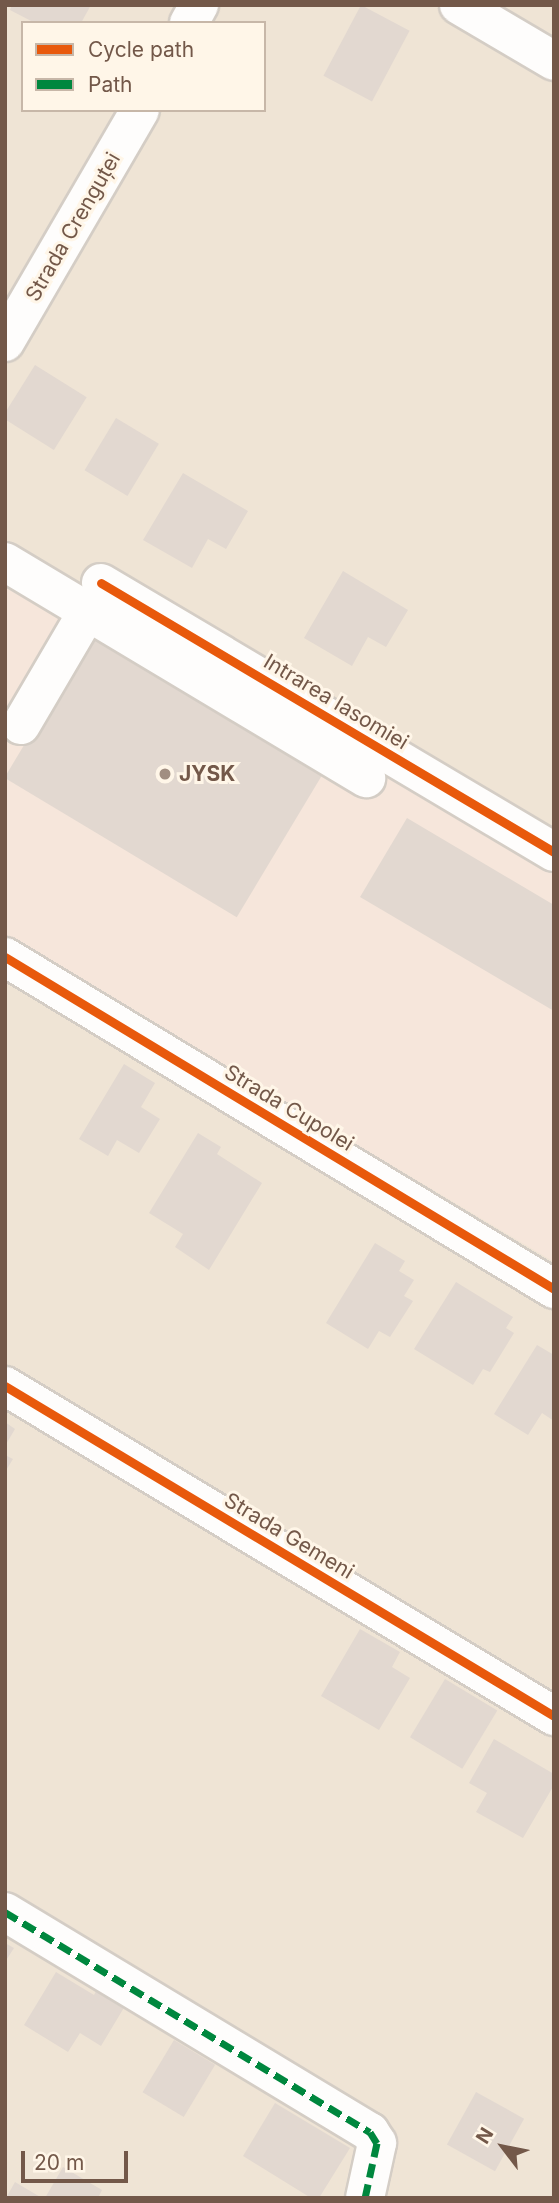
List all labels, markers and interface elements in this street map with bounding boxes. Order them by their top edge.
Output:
legend [21,21,266,112]
text: Cycle path [88,37,194,62]
text: Path [88,72,133,97]
street label: Strada Crenguței [20,148,126,306]
street label: Intrarea Iasomiei [259,649,413,755]
place label: JYSK [179,761,235,787]
marker: JYSK [157,766,173,782]
street label: Strada Cupolei [220,1060,358,1156]
street label: Strada Gemeni [220,1487,358,1585]
north arrow [468,2112,538,2182]
text: N [471,2123,498,2148]
scale bar [24,2136,131,2180]
text: 20 m [34,2150,84,2175]

